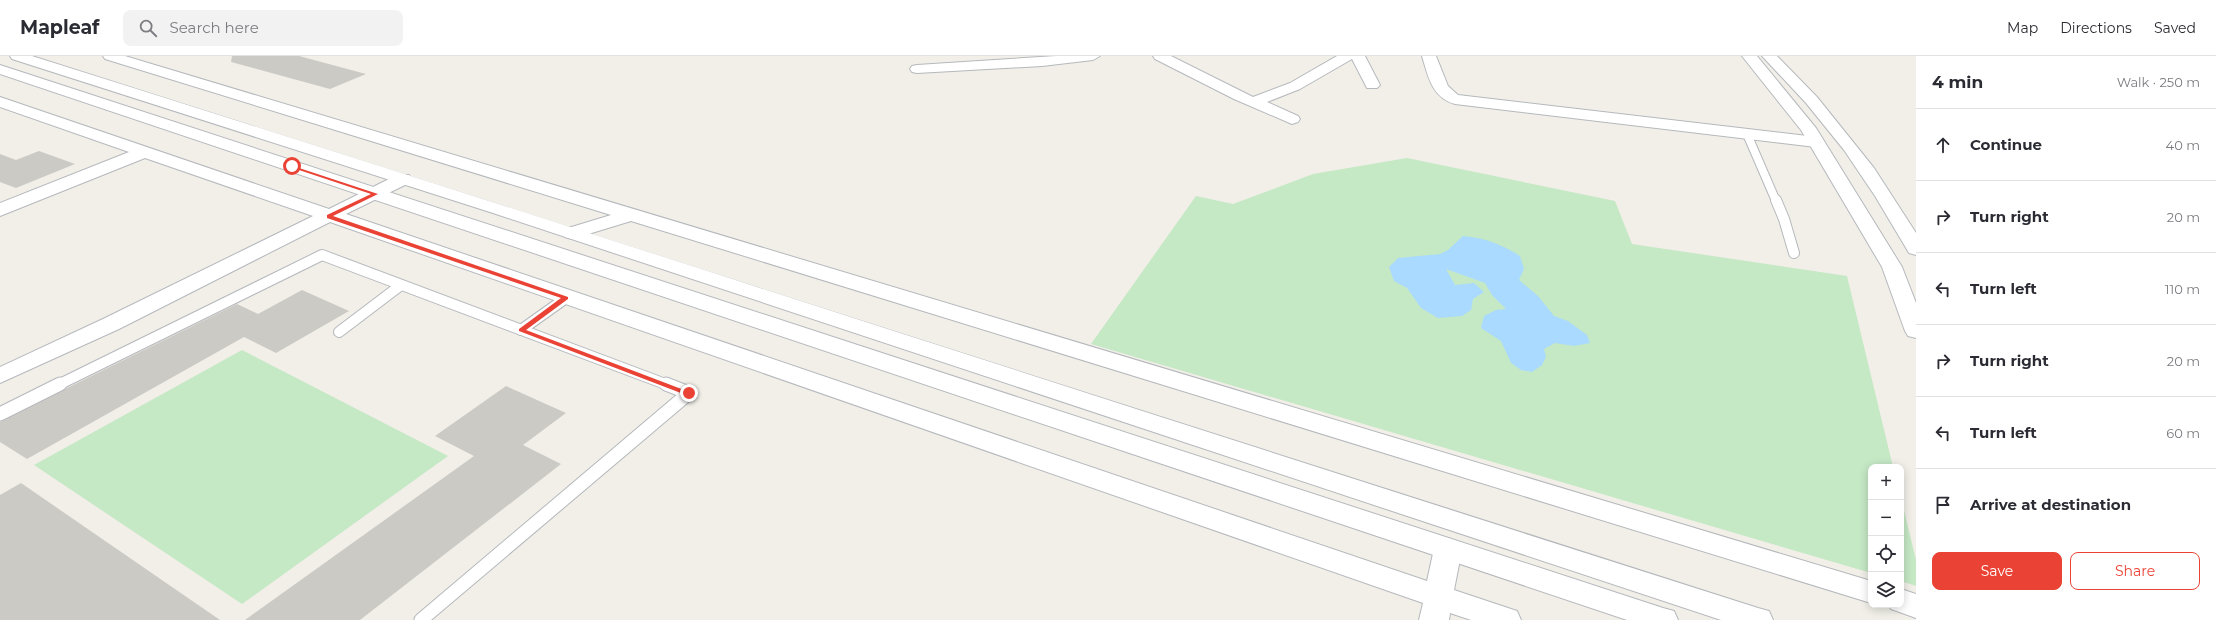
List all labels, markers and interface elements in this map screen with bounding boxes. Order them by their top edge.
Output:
search box [123,10,403,46]
text: Mapleaf [20,16,99,39]
icon: search [137,17,159,39]
text: Search here [169,18,259,37]
text: Map [2007,19,2038,37]
text: Directions [2060,19,2132,37]
text: Saved [2154,19,2196,37]
text: 4 min [1932,72,1983,92]
text: Walk · 250 m [2117,74,2200,90]
icon: ahead [1932,134,1954,156]
text: Continue [1970,135,2042,154]
text: 40 m [2166,137,2200,153]
route start [283,157,301,175]
icon: right [1932,206,1954,228]
text: Turn right [1970,207,2049,226]
text: 20 m [2167,209,2200,225]
icon: left [1932,278,1954,300]
text: Turn left [1970,279,2037,298]
text: 110 m [2165,281,2200,297]
icon: right [1932,350,1954,372]
text: Turn right [1970,351,2049,370]
text: 20 m [2167,353,2200,369]
route end [680,384,698,402]
icon: left [1932,422,1954,444]
text: Turn left [1970,423,2037,442]
text: 60 m [2166,425,2200,441]
map controls [1868,464,1904,608]
button: + [1868,464,1904,500]
icon: arrive [1932,494,1954,516]
text: Arrive at destination [1970,495,2131,514]
button: − [1868,500,1904,536]
button: locate [1868,536,1904,572]
button: Save [1932,552,2062,590]
button: Share [2070,552,2200,590]
button: layers [1868,572,1904,608]

